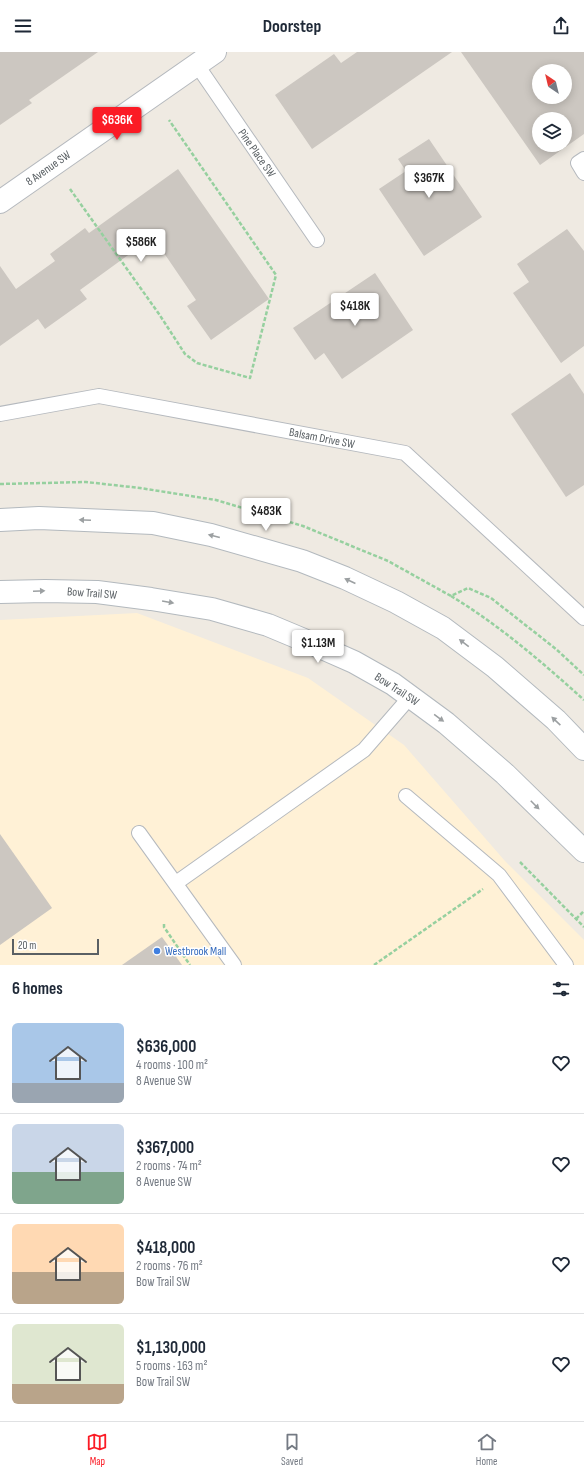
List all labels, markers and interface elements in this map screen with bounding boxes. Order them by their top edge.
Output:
icon: menu [12,15,34,37]
icon: share [550,15,572,37]
text: Doorstep [263,16,321,37]
north arrow [532,64,572,104]
map controls [532,64,572,152]
pin: $636K [89,107,145,141]
text: $636K [101,112,133,128]
button: layers [532,112,572,152]
street label: Pine Place SW [235,126,279,180]
street label: 8 Avenue SW [23,147,74,189]
pin: $367K [401,165,457,199]
text: $367K [414,170,444,186]
pin: $586K [113,229,169,263]
text: $586K [125,234,157,250]
pin: $418K [327,293,383,327]
text: $418K [340,298,370,314]
street label: Balsam Drive SW [288,425,356,452]
pin: $483K [238,498,294,532]
text: $483K [250,503,282,519]
one-way arrow [79,516,91,523]
one-way arrow [208,533,220,539]
one-way arrow [345,578,356,584]
street label: Bow Trail SW [66,584,118,603]
one-way arrow [33,588,46,594]
one-way arrow [162,599,174,605]
pin: $1.13M [285,630,351,664]
text: $1.13M [301,635,335,651]
one-way arrow [459,640,469,648]
street label: Bow Trail SW [372,669,422,709]
one-way arrow [434,713,444,721]
one-way arrow [551,716,561,726]
one-way arrow [530,800,540,810]
scale bar [12,937,99,956]
text: 20 m [18,939,36,952]
place label: Westbrook Mall [165,944,226,959]
marker: Westbrook Mall [152,946,162,956]
icon: filters [550,978,572,1000]
text: 6 homes [12,979,63,999]
text: $636,000 [136,1037,196,1057]
icon: home [44,1039,92,1087]
icon: heart [550,1052,572,1074]
text: 4 rooms · 100 m² [136,1057,208,1073]
text: 8 Avenue SW [136,1073,192,1089]
text: $367,000 [136,1138,194,1158]
icon: home [44,1140,92,1188]
icon: heart [550,1153,572,1175]
text: 2 rooms · 74 m² [136,1158,202,1174]
text: 8 Avenue SW [136,1174,192,1190]
text: $418,000 [136,1238,195,1258]
icon: home [44,1240,92,1288]
icon: heart [550,1253,572,1275]
text: 2 rooms · 76 m² [136,1258,203,1274]
text: Bow Trail SW [136,1274,190,1290]
text: $1,130,000 [136,1338,206,1358]
icon: home [44,1340,92,1388]
icon: heart [550,1353,572,1375]
text: 5 rooms · 163 m² [136,1358,207,1374]
text: Bow Trail SW [136,1374,190,1390]
tab: Map [86,1431,108,1468]
tab: Saved [281,1431,303,1468]
tab: Home [476,1431,498,1468]

